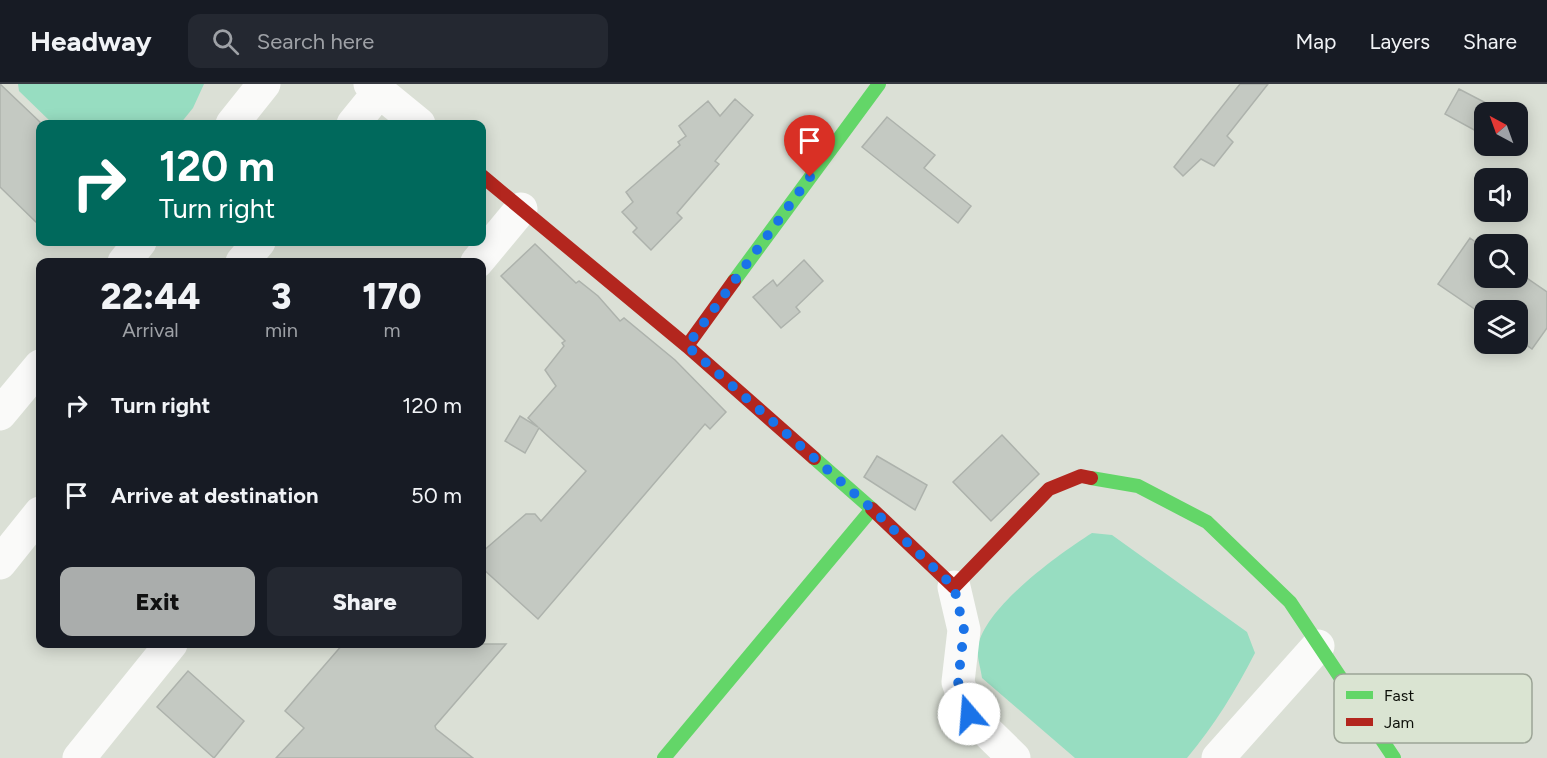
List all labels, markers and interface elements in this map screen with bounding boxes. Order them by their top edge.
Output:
search box [188,14,608,68]
text: Headway [30,24,152,58]
icon: search [209,25,242,58]
text: Search here [257,28,374,55]
text: Map [1296,29,1336,54]
text: Layers [1369,29,1430,54]
text: Share [1463,29,1517,54]
north arrow [1474,102,1528,156]
map controls [1474,102,1528,354]
pin [784,115,835,177]
icon: arrive [793,124,826,157]
text: 120 m [159,141,275,192]
icon: right [60,144,138,222]
button: sound [1474,168,1528,222]
text: Turn right [159,192,275,225]
button: search [1474,234,1528,288]
text: 22:44 [101,275,201,318]
text: 3 [271,275,292,318]
text: 170 [362,275,421,318]
button: layers [1474,300,1528,354]
text: Arrival [122,318,179,342]
text: min [265,318,298,342]
text: m [383,318,400,342]
icon: right [60,389,93,422]
text: Turn right [111,392,210,419]
text: 120 m [402,392,462,419]
icon: arrive [60,479,93,512]
text: Arrive at destination [111,482,319,509]
text: 50 m [411,482,462,509]
button: Exit [60,567,255,636]
button: Share [267,567,462,636]
legend [1334,674,1532,743]
position arrow [937,682,1001,746]
text: Fast [1384,686,1414,705]
text: Jam [1384,713,1414,732]

